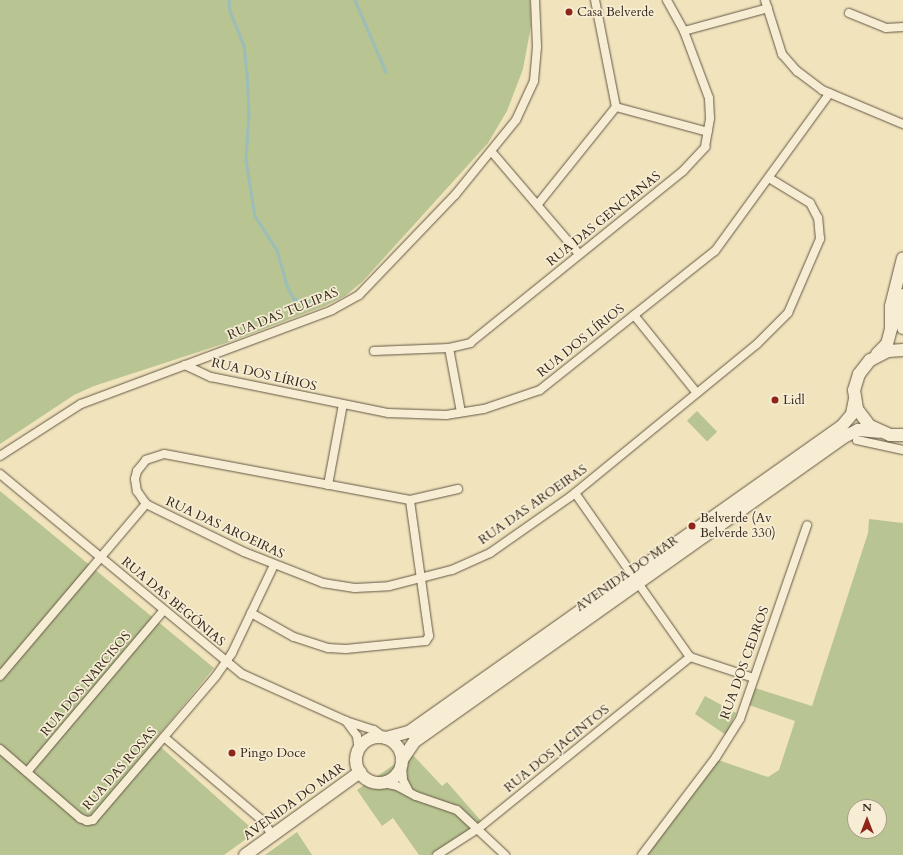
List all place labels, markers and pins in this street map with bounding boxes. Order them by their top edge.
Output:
place label: Casa Belverde [577,4,654,20]
marker: Casa Belverde [564,7,574,17]
place label: Lidl [783,392,805,408]
marker: Lidl [770,395,780,405]
place label: Belverde (Av Belverde 330) [700,511,776,542]
marker: Belverde (Av Belverde 330) [687,521,697,531]
place label: Pingo Doce [240,745,306,761]
marker: Pingo Doce [227,748,237,758]

